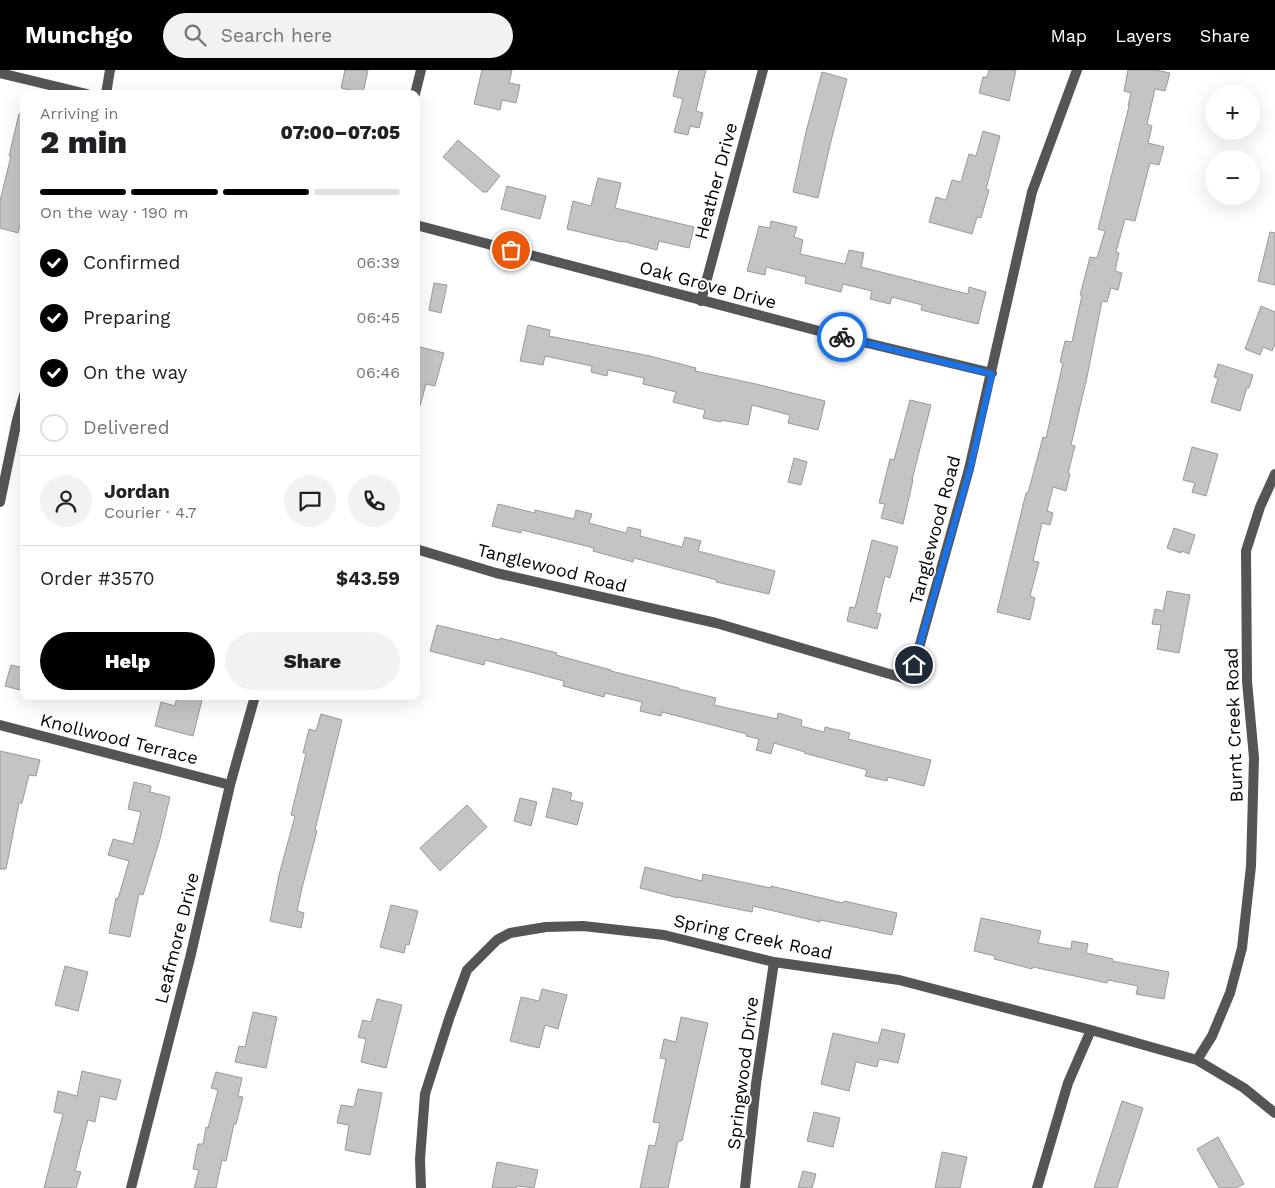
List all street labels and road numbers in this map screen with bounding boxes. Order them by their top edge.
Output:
street label: Heather Drive [690,120,741,242]
street label: Oak Grove Drive [637,256,779,313]
street label: Tanglewood Road [905,453,965,607]
street label: Tanglewood Road [475,539,629,596]
street label: Burnt Creek Road [1220,647,1247,803]
street label: Knollwood Terrace [38,709,200,768]
street label: Leafmore Drive [150,870,203,1006]
street label: Spring Creek Road [672,909,834,964]
street label: Springwood Drive [723,995,762,1151]

